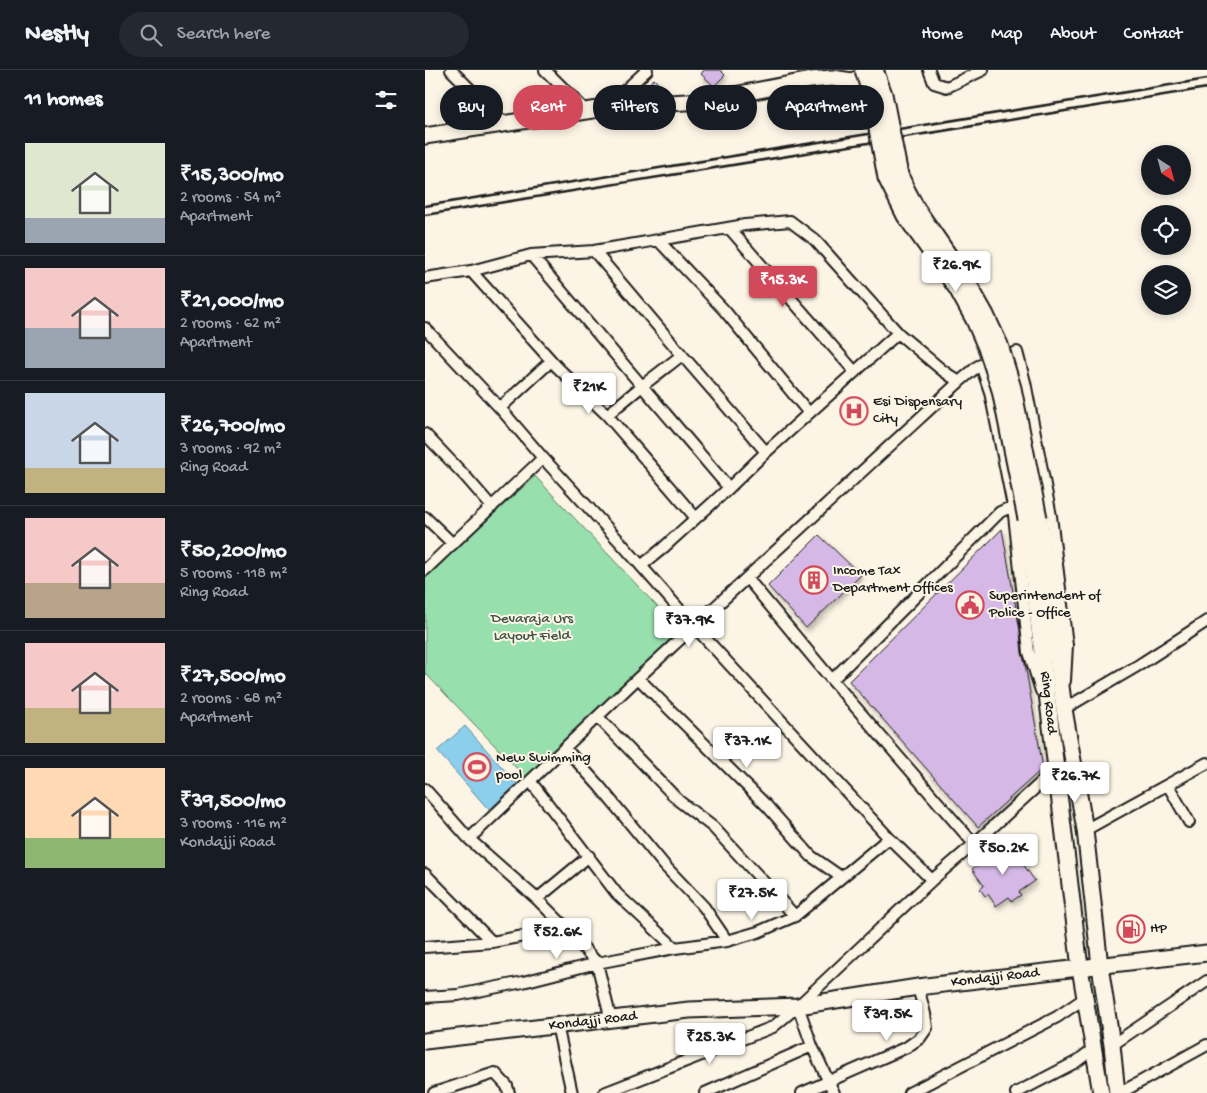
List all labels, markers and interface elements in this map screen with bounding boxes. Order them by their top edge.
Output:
search box [119,12,469,57]
text: Nestly [25,20,89,49]
icon: search [137,21,165,49]
text: Search here [177,23,270,46]
text: Home [921,24,963,45]
text: Map [991,24,1022,45]
text: About [1050,24,1096,45]
text: Contact [1124,24,1182,45]
chip: Buy [440,85,503,130]
chip: Rent [513,85,583,130]
chip: Filters [593,85,676,130]
chip: New [686,85,757,130]
chip: Apartment [767,85,884,130]
icon: filters [372,86,400,114]
text: 11 homes [25,88,103,113]
north arrow [1141,145,1191,195]
map controls [1141,145,1191,315]
icon: home [65,163,125,223]
text: ₹15,300/mo [180,164,284,189]
text: 2 rooms · 54 m² [180,189,281,208]
button: locate [1141,205,1191,255]
text: Apartment [180,208,252,227]
pin: ₹26.9K [915,250,997,293]
text: ₹26.9K [933,257,979,276]
button: layers [1141,265,1191,315]
pin: ₹15.3K [742,266,824,308]
text: ₹15.3K [760,272,806,291]
icon: home [65,288,125,348]
text: ₹21,000/mo [180,290,284,315]
text: 2 rooms · 62 m² [180,315,281,334]
text: Apartment [180,334,252,353]
pin: ₹21K [559,372,619,415]
text: ₹21K [573,379,605,398]
place label: Esi Dispensary City [873,393,963,428]
hospital icon: Esi Dispensary City [839,396,869,426]
icon: home [65,413,125,473]
text: ₹26,700/mo [180,415,285,440]
text: 3 rooms · 92 m² [180,440,282,459]
text: Ring Road [180,459,247,478]
icon: home [65,538,125,598]
text: ₹50,200/mo [180,540,287,565]
place label: Income Tax Department Offices [832,562,953,597]
text: 5 rooms · 118 m² [180,565,288,584]
building icon: Income Tax Department Offices [799,565,829,595]
text: Ring Road [180,584,247,603]
place label: Superintendent of Police - Office [988,587,1102,622]
public building icon: Superintendent of Police - Office [955,590,985,620]
pin: ₹37.9K [648,606,730,648]
park label: Devaraja Urs Layout Field [490,610,573,645]
text: ₹37.9K [665,612,713,631]
icon: home [65,663,125,723]
text: ₹27,500/mo [180,665,286,690]
street label: Ring Road [1035,670,1061,736]
text: 2 rooms · 68 m² [180,690,282,709]
text: Apartment [180,709,252,728]
pin: ₹37.1K [706,726,788,769]
text: ₹37.1K [724,733,770,752]
place label: New Swimming pool [495,749,591,784]
sports icon: New Swimming pool [462,752,492,782]
pin: ₹26.7K [1034,762,1116,804]
text: ₹26.7K [1051,768,1099,787]
icon: home [65,788,125,848]
text: ₹39,500/mo [180,790,286,815]
text: 3 rooms · 116 m² [180,815,287,834]
text: Kondajji Road [180,834,275,853]
pin: ₹50.2K [962,834,1044,876]
text: ₹50.2K [979,840,1027,859]
pin: ₹27.5K [711,878,793,921]
text: ₹27.5K [728,885,776,904]
fuel station icon: HP [1116,914,1146,944]
pin: ₹52.6K [516,918,598,960]
place label: HP [1150,920,1168,938]
text: ₹52.6K [533,924,581,943]
street label: Kondajji Road [950,964,1041,992]
pin: ₹39.5K [846,1000,928,1042]
text: ₹39.5K [863,1006,911,1025]
street label: Kondajji Road [548,1007,639,1035]
pin: ₹25.3K [669,1022,751,1065]
text: ₹25.3K [686,1029,734,1048]

